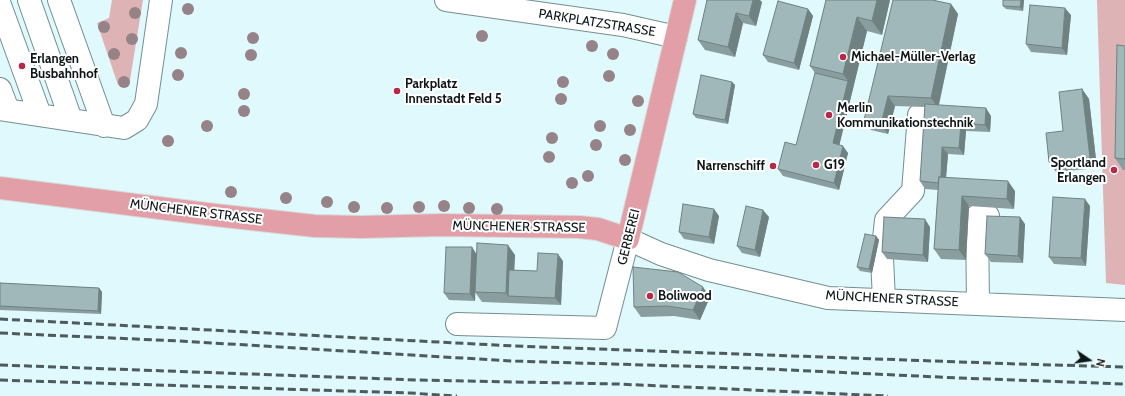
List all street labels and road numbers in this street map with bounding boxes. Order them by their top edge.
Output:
street label: PARKPLATZSTRASSE [537,6,657,40]
street label: MÜNCHENER STRASSE [129,196,263,228]
street label: GERBEREI [615,207,643,267]
street label: MÜNCHENER STRASSE [452,218,586,236]
street label: MÜNCHENER STRASSE [825,288,959,310]

